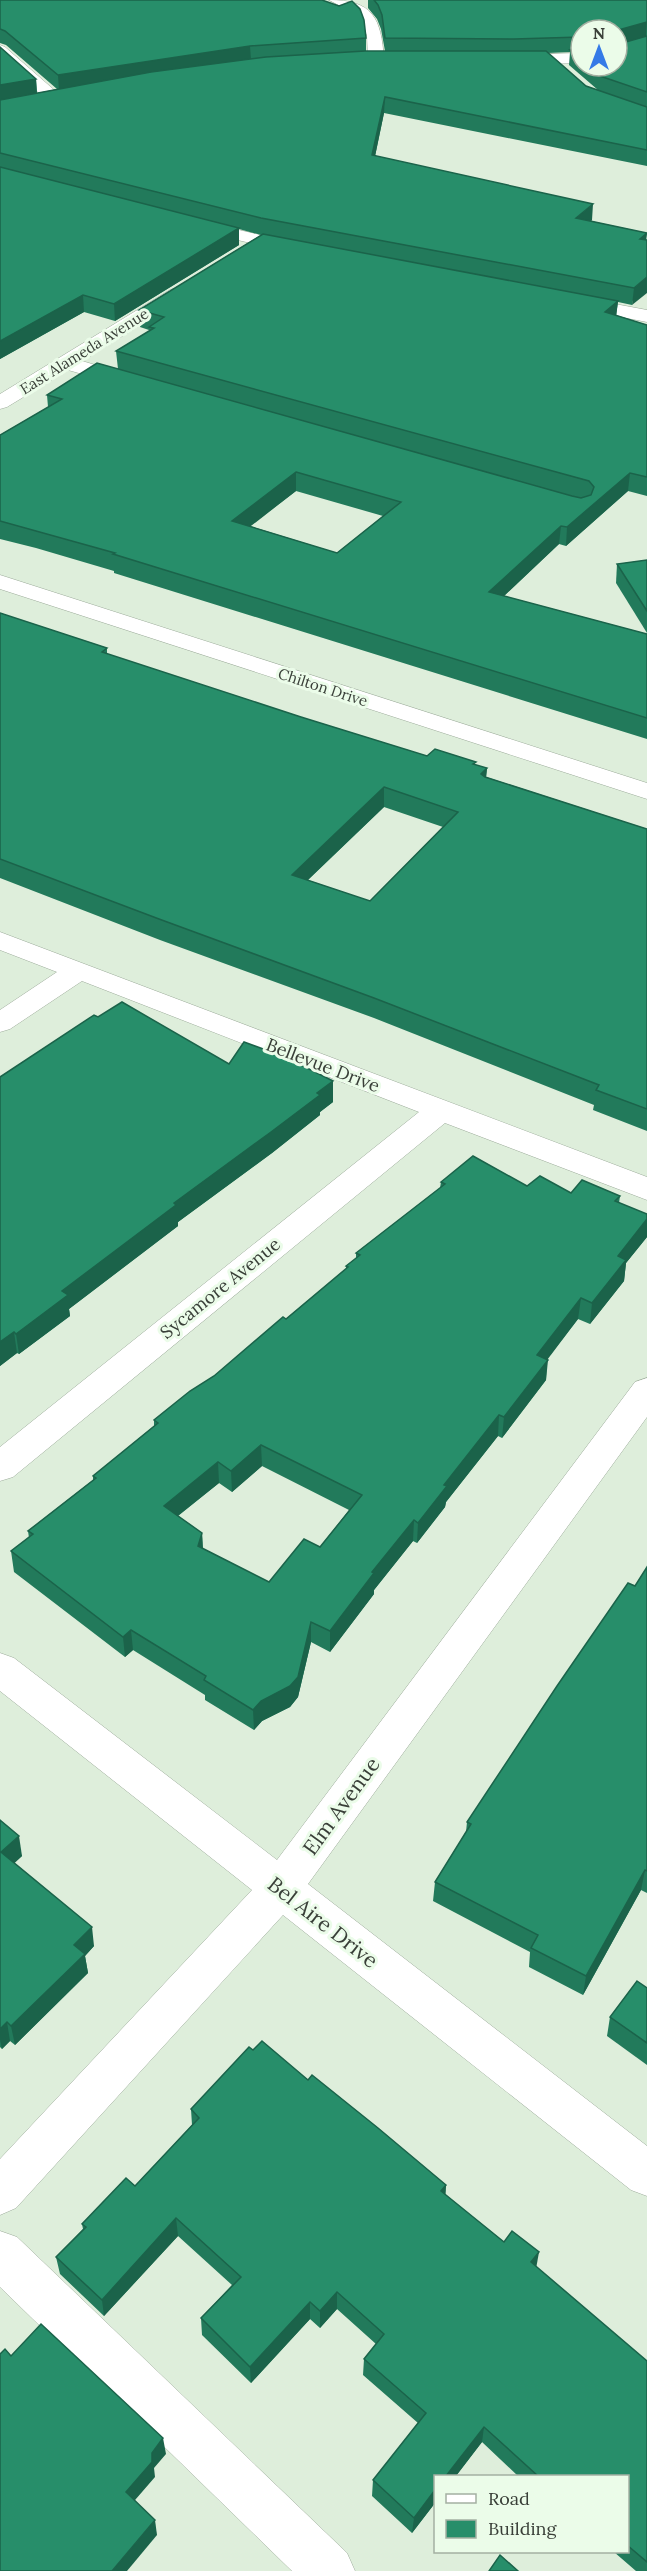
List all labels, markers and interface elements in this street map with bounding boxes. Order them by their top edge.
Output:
north arrow [569,18,629,78]
text: N [593,23,605,43]
street label: East Alameda Avenue [16,304,152,398]
street label: Chilton Drive [276,664,370,710]
street label: Bellevue Drive [263,1033,383,1097]
street label: Sycamore Avenue [155,1232,285,1344]
street label: Elm Avenue [296,1752,386,1860]
street label: Bel Aire Drive [262,1870,384,1974]
legend [434,2475,629,2553]
text: Road [488,2487,530,2510]
text: Building [488,2517,558,2540]

